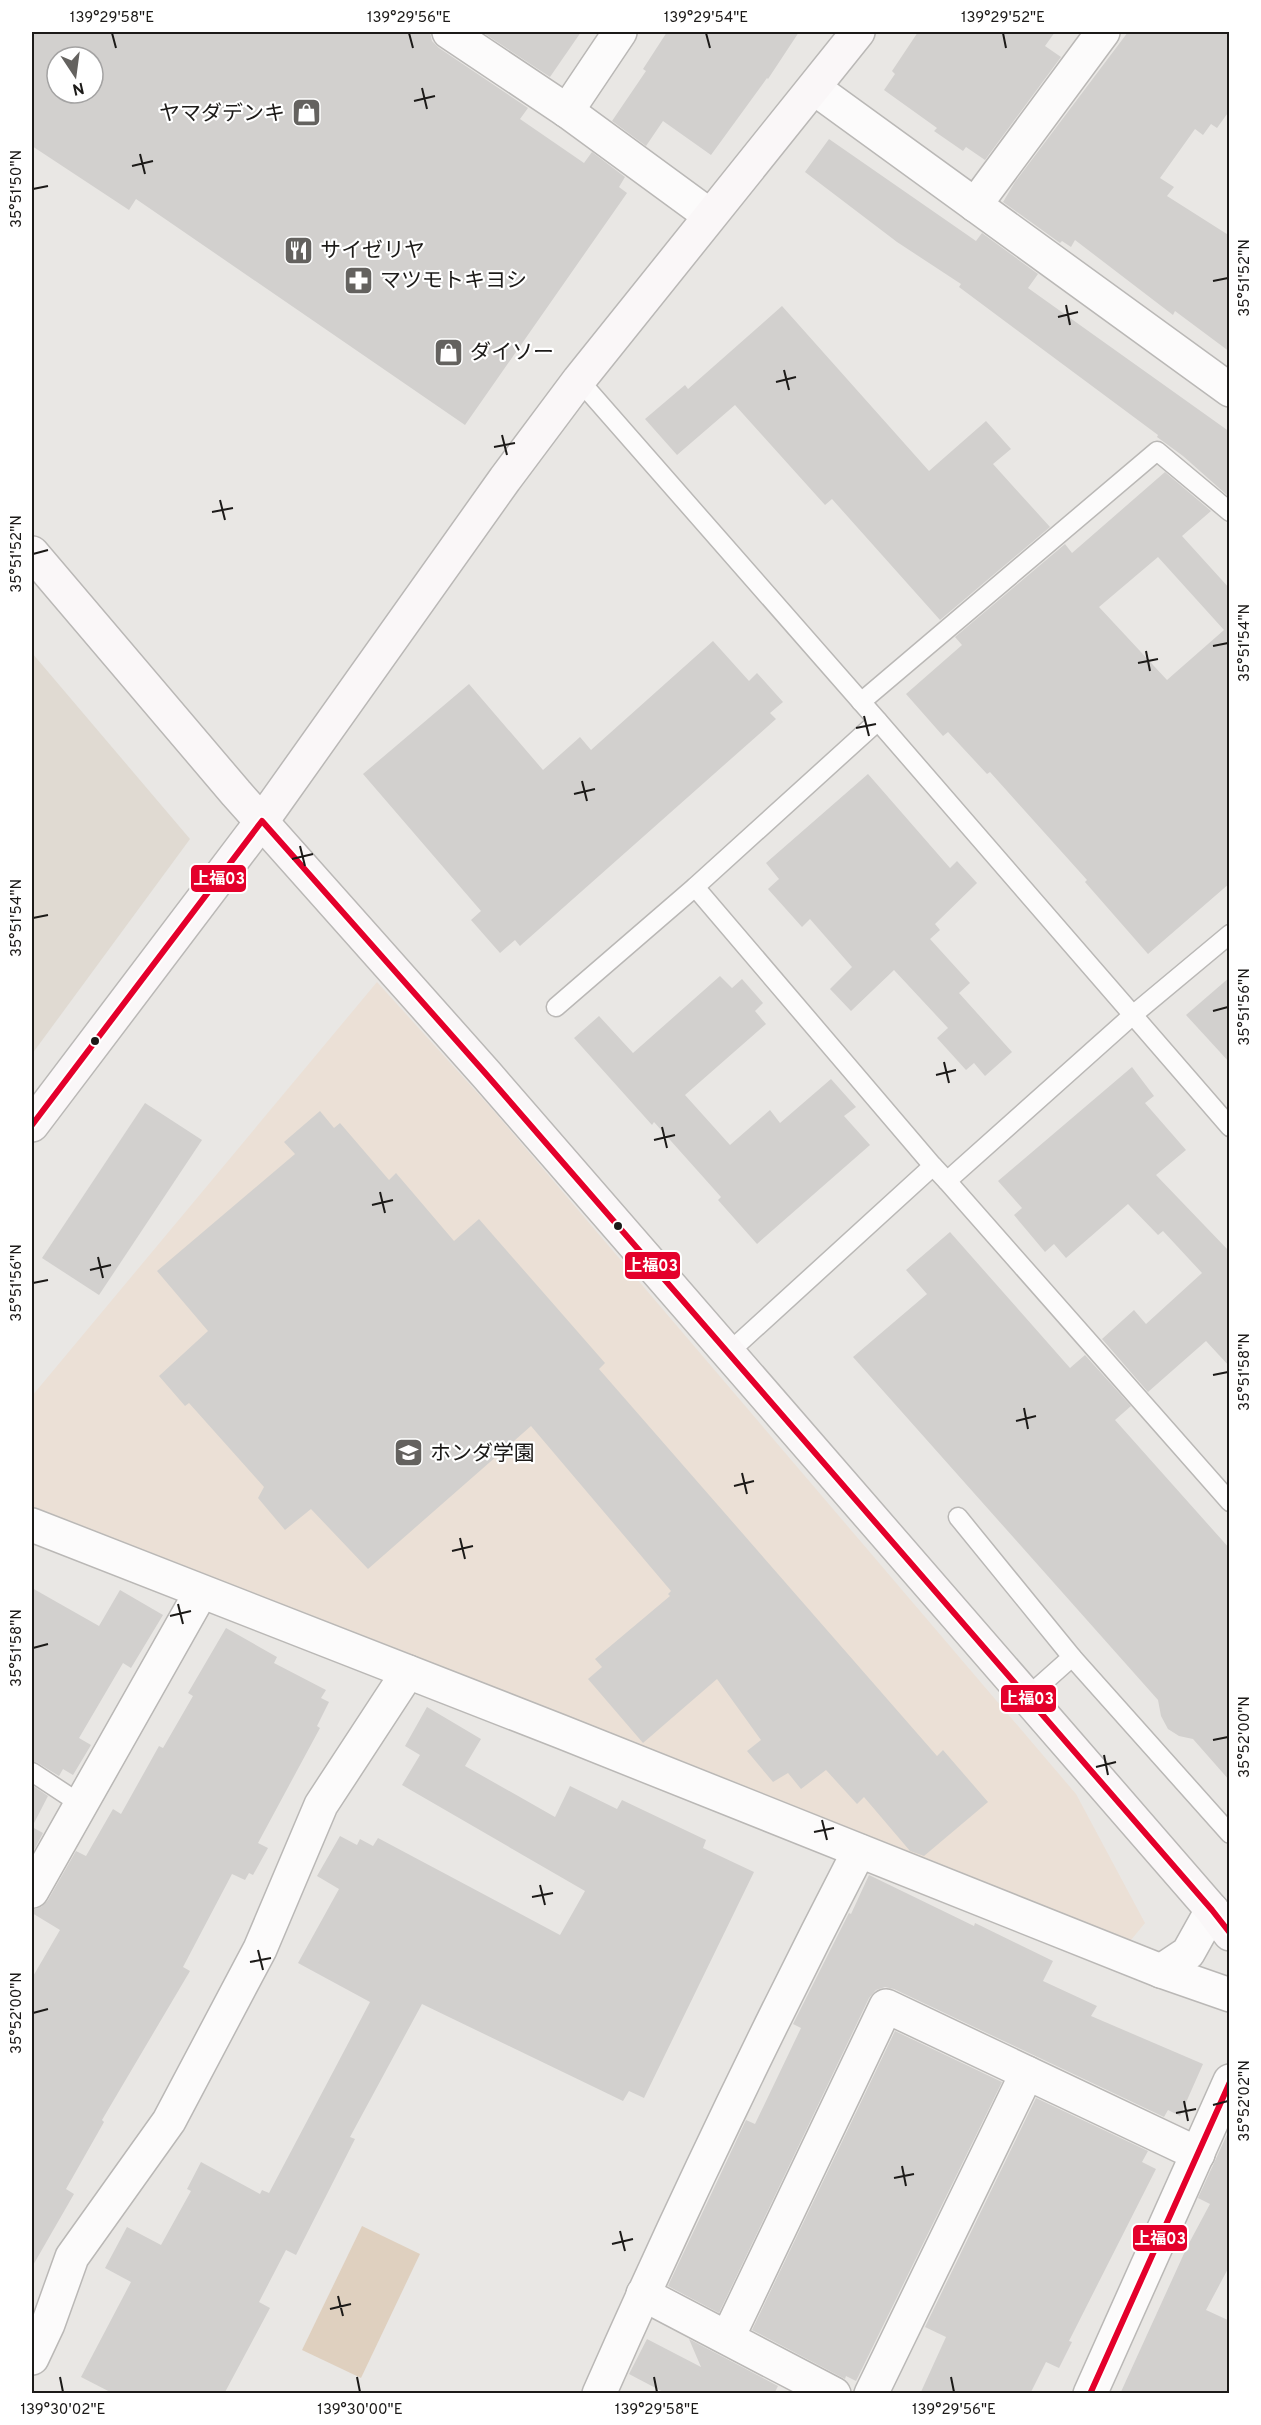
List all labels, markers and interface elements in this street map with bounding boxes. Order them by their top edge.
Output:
text: 139°29'58"E [70,9,154,28]
text: 139°29'56"E [367,9,451,28]
text: 139°29'54"E [664,9,748,28]
text: 139°29'52"E [961,9,1045,28]
north arrow [45,45,105,105]
text: N [70,77,86,99]
shop icon: ヤマダデンキ [290,97,322,129]
place label: ヤマダデンキ [159,101,285,128]
text: 35°51'50"N [8,150,27,228]
restaurant icon: サイゼリヤ [283,234,315,266]
place label: サイゼリヤ [320,238,425,265]
text: 35°51'52"N [1236,239,1255,317]
pharmacy icon: マツモトキヨシ [343,264,375,296]
place label: マツモトキヨシ [380,268,527,295]
shop icon: ダイソー [433,336,465,368]
place label: ダイソー [470,340,554,367]
text: 35°51'52"N [8,515,27,593]
text: 35°51'54"N [1236,604,1255,682]
line badge: 上福03 [190,864,247,893]
text: 上福03 [193,870,245,890]
text: 35°51'54"N [8,879,27,957]
text: 35°51'56"N [1236,968,1255,1046]
unlabelled marker [89,1035,101,1047]
unlabelled marker [612,1220,624,1232]
text: 35°51'56"N [8,1244,27,1322]
line badge: 上福03 [624,1251,681,1280]
text: 上福03 [626,1257,678,1277]
text: 35°51'58"N [1236,1333,1255,1411]
school or university icon: ホンダ学園 [393,1437,425,1469]
place label: ホンダ学園 [430,1441,535,1468]
text: 35°51'58"N [8,1609,27,1687]
line badge: 上福03 [1000,1684,1057,1713]
text: 上福03 [1002,1690,1054,1710]
text: 35°52'00"N [1236,1696,1255,1778]
text: 35°52'00"N [8,1972,27,2054]
text: 35°52'02"N [1236,2060,1255,2142]
line badge: 上福03 [1132,2224,1188,2252]
text: 上福03 [1134,2230,1186,2250]
text: 139°30'02"E [21,2401,105,2420]
text: 139°30'00"E [317,2401,403,2420]
text: 139°29'58"E [615,2401,699,2420]
text: 139°29'56"E [912,2401,996,2420]

